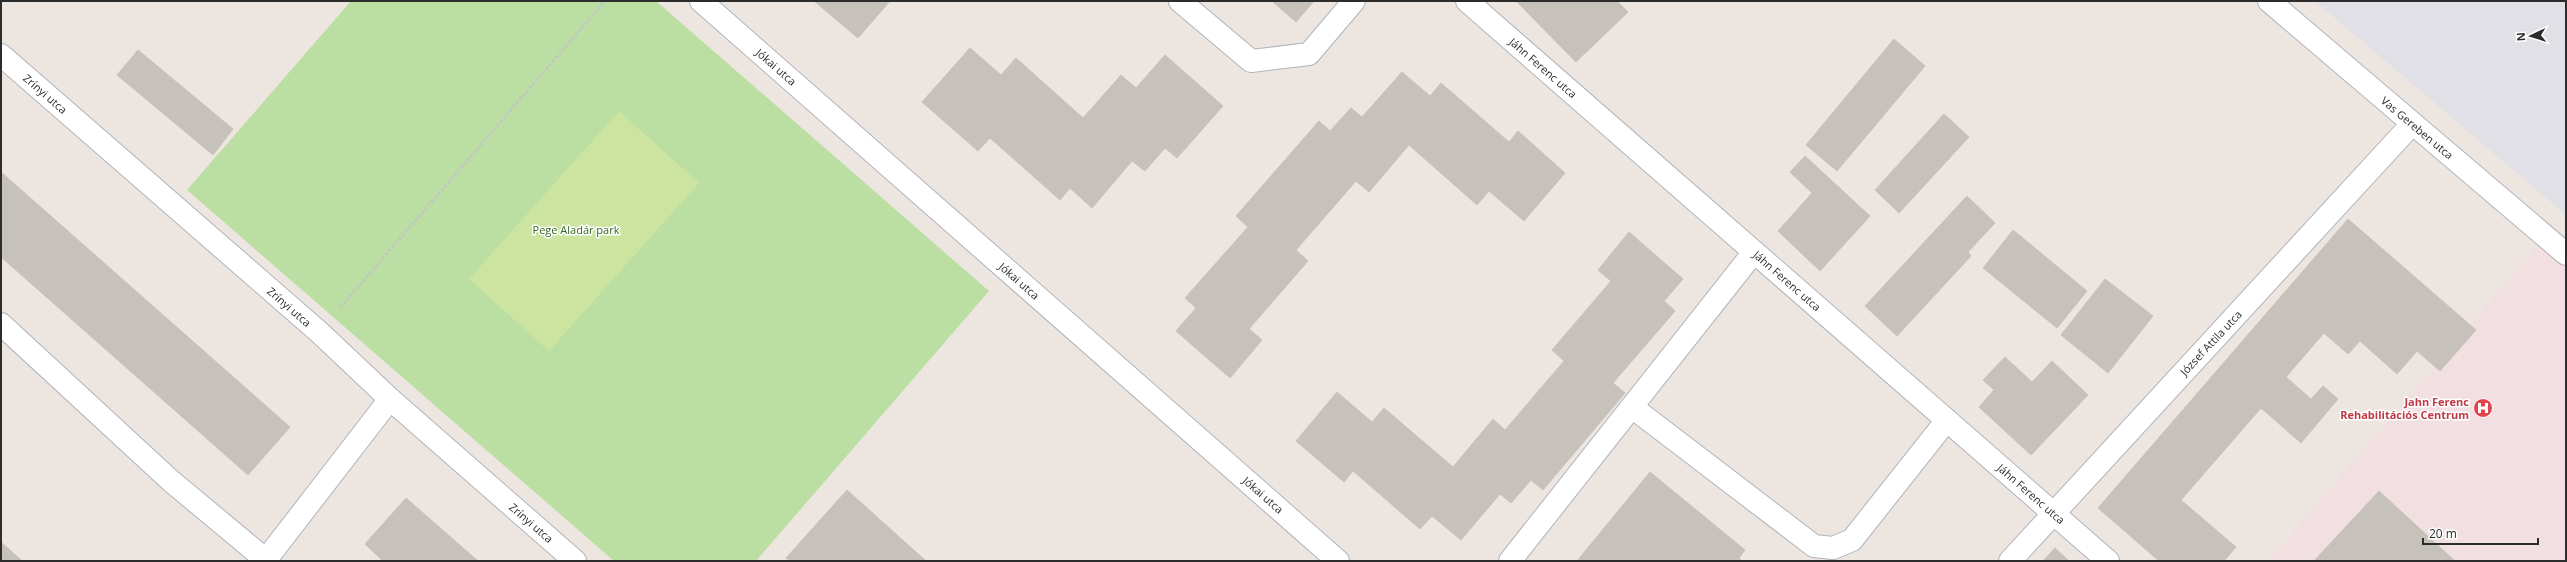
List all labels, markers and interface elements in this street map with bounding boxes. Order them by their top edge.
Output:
north arrow [2511,16,2551,56]
text: N [2513,32,2528,42]
street label: Jáhn Ferenc utca [1506,33,1580,101]
street label: Jókai utca [752,44,800,88]
street label: Zrínyi utca [20,70,70,117]
street label: Vas Gereben utca [2378,93,2457,162]
park label: Pege Aladár park [533,222,620,237]
street label: Jáhn Ferenc utca [1750,246,1824,314]
street label: Jókai utca [995,258,1043,302]
street label: Zrínyi utca [264,283,314,330]
street label: József Attila utca [2176,307,2245,379]
place label: Jahn Ferenc Rehabilitációs Centrum [2340,394,2469,422]
hospital icon: Jahn Ferenc Rehabilitációs Centrum [2472,397,2494,419]
street label: Jáhn Ferenc utca [1994,459,2068,527]
street label: Jókai utca [1239,472,1287,516]
street label: Zrínyi utca [506,499,556,546]
scale bar [2423,520,2538,546]
text: 20 m [2429,525,2457,542]

